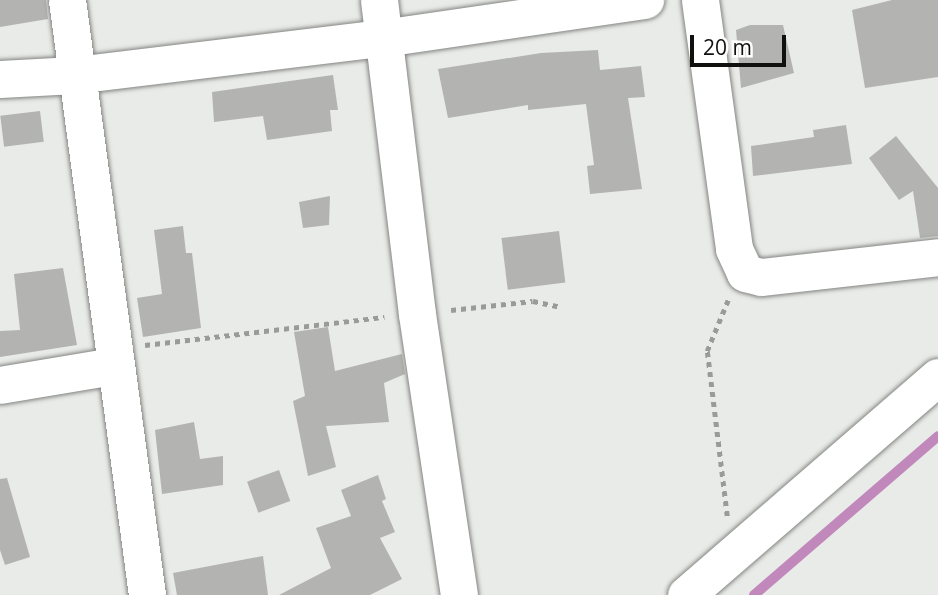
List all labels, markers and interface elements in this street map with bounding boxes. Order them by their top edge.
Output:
scale bar [693,21,789,65]
text: 20 m [703,33,752,61]

